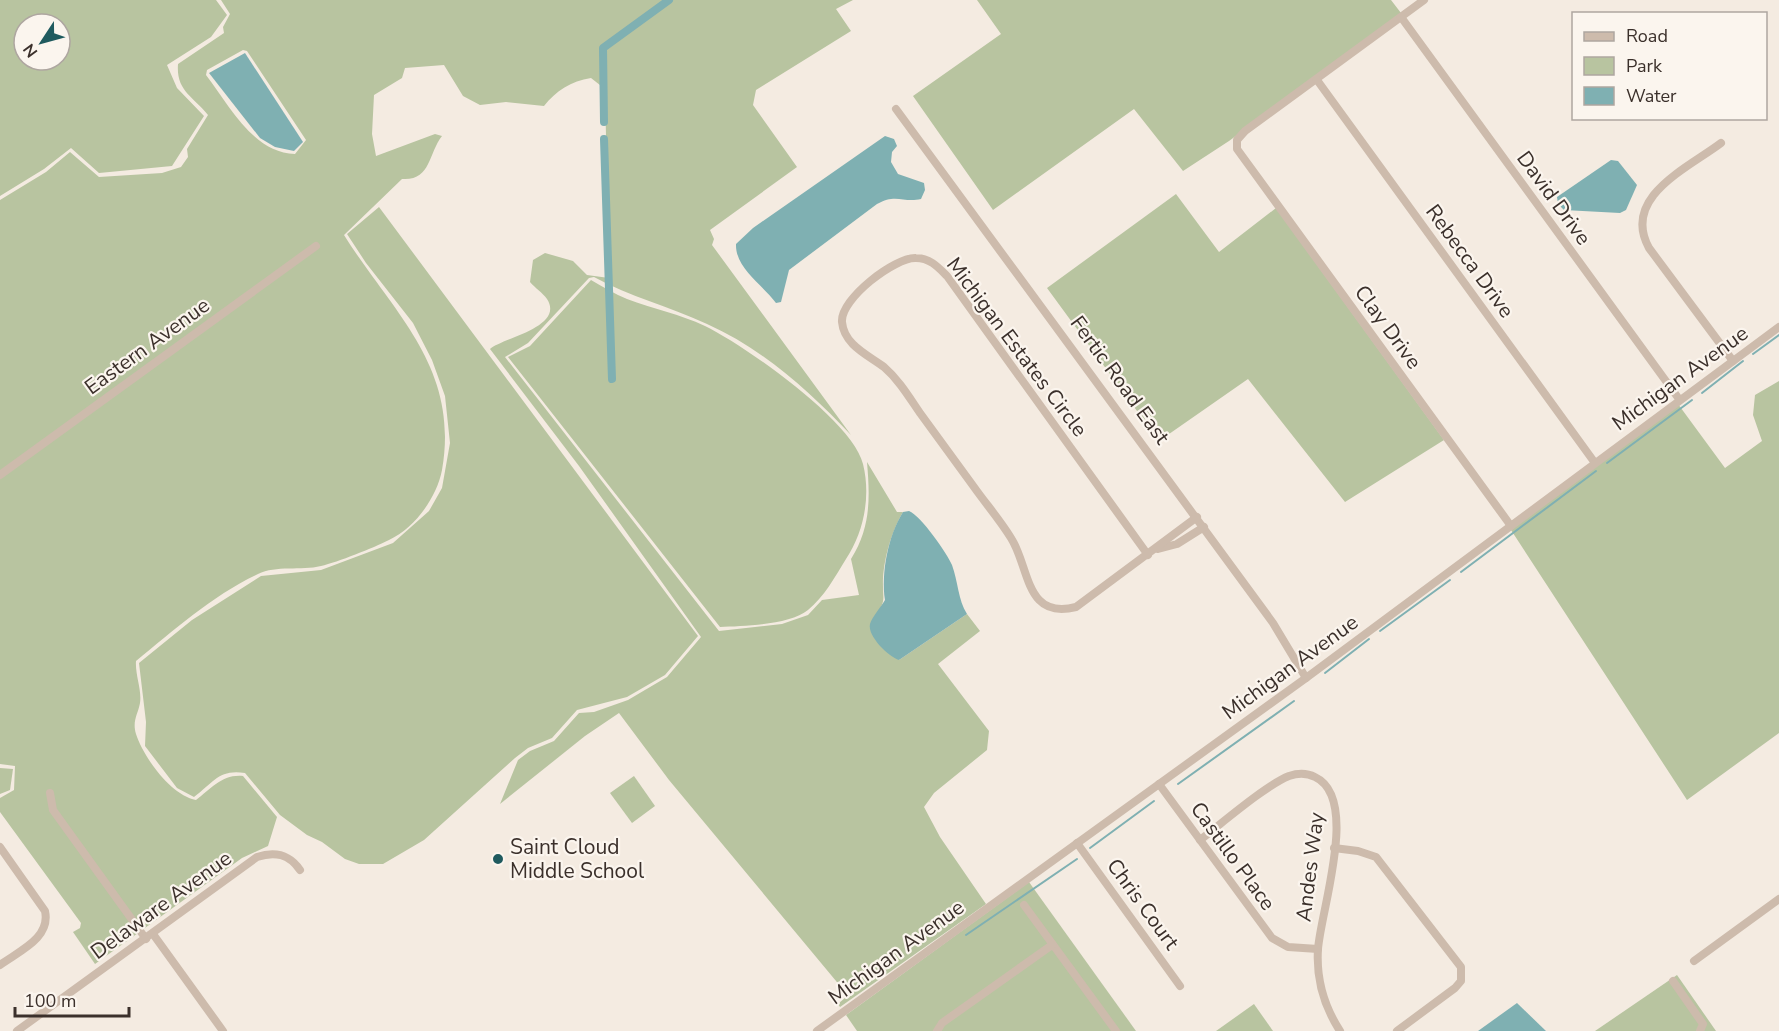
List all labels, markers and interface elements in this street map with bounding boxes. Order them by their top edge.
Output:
north arrow [12,12,72,72]
legend [1572,12,1767,120]
text: Road [1626,24,1668,48]
text: N [18,39,43,62]
text: Park [1626,54,1663,78]
text: Water [1626,84,1677,108]
street label: David Drive [1510,145,1598,251]
street label: Rebecca Drive [1419,199,1521,323]
street label: Michigan Estates Circle [940,252,1094,442]
street label: Clay Drive [1348,279,1428,375]
street label: Eastern Avenue [79,291,215,401]
street label: Fertic Road East [1064,310,1177,450]
street label: Michigan Avenue [1606,319,1754,437]
street label: Michigan Avenue [1216,608,1364,726]
street label: Castillo Place [1184,796,1282,916]
street label: Andes Way [1289,811,1331,923]
place label: Saint Cloud Middle School [510,833,645,885]
street label: Delaware Avenue [85,844,237,966]
marker: Saint Cloud Middle School [491,852,505,866]
street label: Chris Court [1100,853,1186,956]
street label: Michigan Avenue [822,893,970,1011]
scale bar [15,980,129,1018]
text: 100 m [24,989,76,1013]

